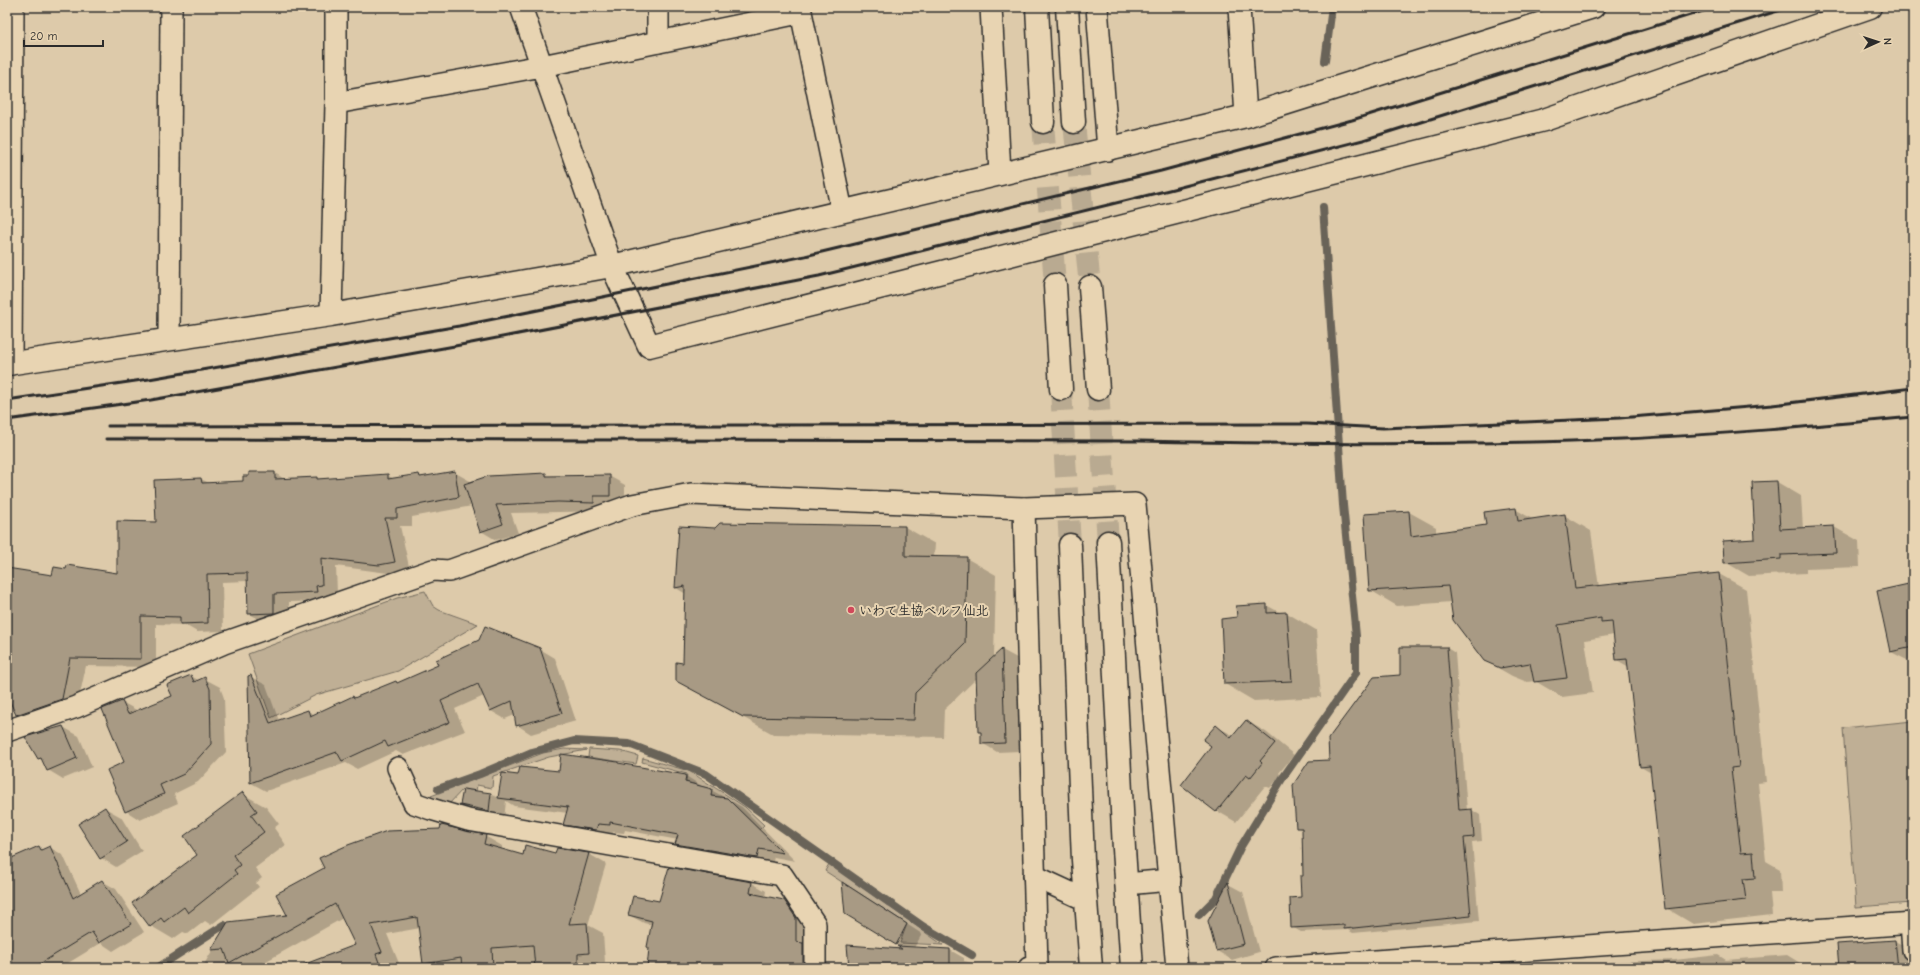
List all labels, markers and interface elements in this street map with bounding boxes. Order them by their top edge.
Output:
scale bar [24,22,103,48]
north arrow [1858,22,1898,62]
text: 20 m [30,29,58,43]
text: N [1881,38,1894,45]
place label: いわて生協ベルフ仙北 [859,603,989,618]
marker: いわて生協ベルフ仙北 [846,605,856,615]

